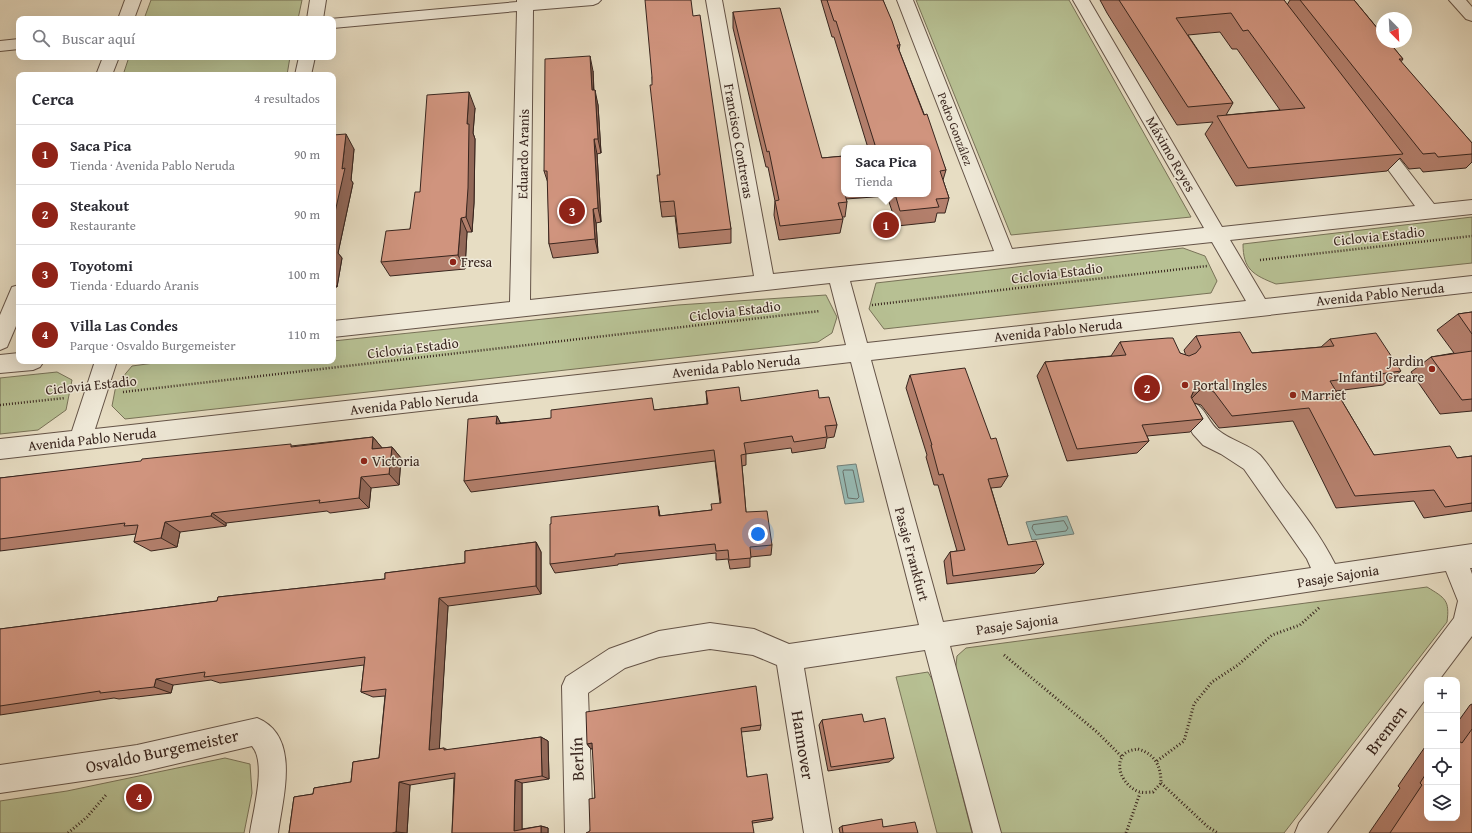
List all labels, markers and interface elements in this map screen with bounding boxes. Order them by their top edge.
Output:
north arrow [1376,12,1412,48]
search box [16,16,336,60]
icon: search [30,27,52,49]
text: Buscar aquí [62,28,135,49]
street label: Francisco Contreras [719,82,759,200]
text: Cerca [32,86,74,111]
text: 4 resultados [254,89,320,108]
street label: Pedro González [934,90,977,168]
street label: Eduardo Aranis [512,109,534,199]
street label: Máximo Reyes [1141,113,1201,195]
text: Saca Pica [70,135,131,156]
text: 1 [42,145,48,164]
text: 90 m [294,145,320,164]
popup [841,145,931,197]
text: Saca Pica [855,151,917,172]
text: Tienda · Avenida Pablo Neruda [70,156,235,175]
text: Tienda [855,172,893,191]
text: Steakout [70,195,129,216]
pin: 3 [559,196,585,226]
text: 2 [42,205,48,224]
text: 90 m [294,205,320,224]
pin: 1 [873,210,899,240]
text: Restaurante [70,216,136,235]
street label: Ciclovia Estadio [1332,221,1426,251]
place label: Fresa [461,252,493,272]
text: Toyotomi [70,255,133,276]
marker: Fresa [448,257,458,267]
street label: Ciclovia Estadio [1010,257,1104,289]
text: 3 [42,265,48,284]
text: 100 m [288,265,320,284]
text: Tienda · Eduardo Aranis [70,276,199,295]
street label: Avenida Pablo Neruda [1315,277,1445,311]
street label: Ciclovia Estadio [688,295,782,327]
street label: Avenida Pablo Neruda [993,313,1123,347]
text: Villa Las Condes [70,315,178,336]
text: 4 [42,325,48,344]
text: 110 m [288,325,320,344]
street label: Ciclovia Estadio [366,332,460,364]
text: Parque · Osvaldo Burgemeister [70,336,236,355]
street label: Avenida Pablo Neruda [671,349,801,383]
place label: Jardin Infantil Creare [1338,351,1424,387]
marker: Jardin Infantil Creare [1427,364,1437,374]
street label: Ciclovia Estadio [44,370,138,400]
pin: 2 [1134,373,1160,403]
place label: Portal Ingles [1193,375,1267,395]
marker: Portal Ingles [1180,380,1190,390]
place label: Marriet [1301,385,1346,405]
street label: Avenida Pablo Neruda [349,386,479,420]
marker: Marriet [1288,390,1298,400]
street label: Avenida Pablo Neruda [27,422,157,456]
place label: Victoria [372,451,420,471]
marker: Victoria [359,456,369,466]
street label: Pasaje Frankfurt [890,505,934,603]
your location [748,524,768,544]
street label: Pasaje Sajonia [1296,560,1381,592]
street label: Pasaje Sajonia [975,608,1060,640]
map controls [1424,677,1460,821]
button: + [1424,677,1460,713]
street label: Bremen [1359,700,1413,759]
street label: Hannover [786,708,821,781]
button: − [1424,713,1460,749]
street label: Osvaldo Burgemeister [83,722,241,779]
street label: Berlín [563,736,590,781]
button: locate [1424,749,1460,785]
pin: 4 [126,782,152,812]
button: layers [1424,785,1460,821]

